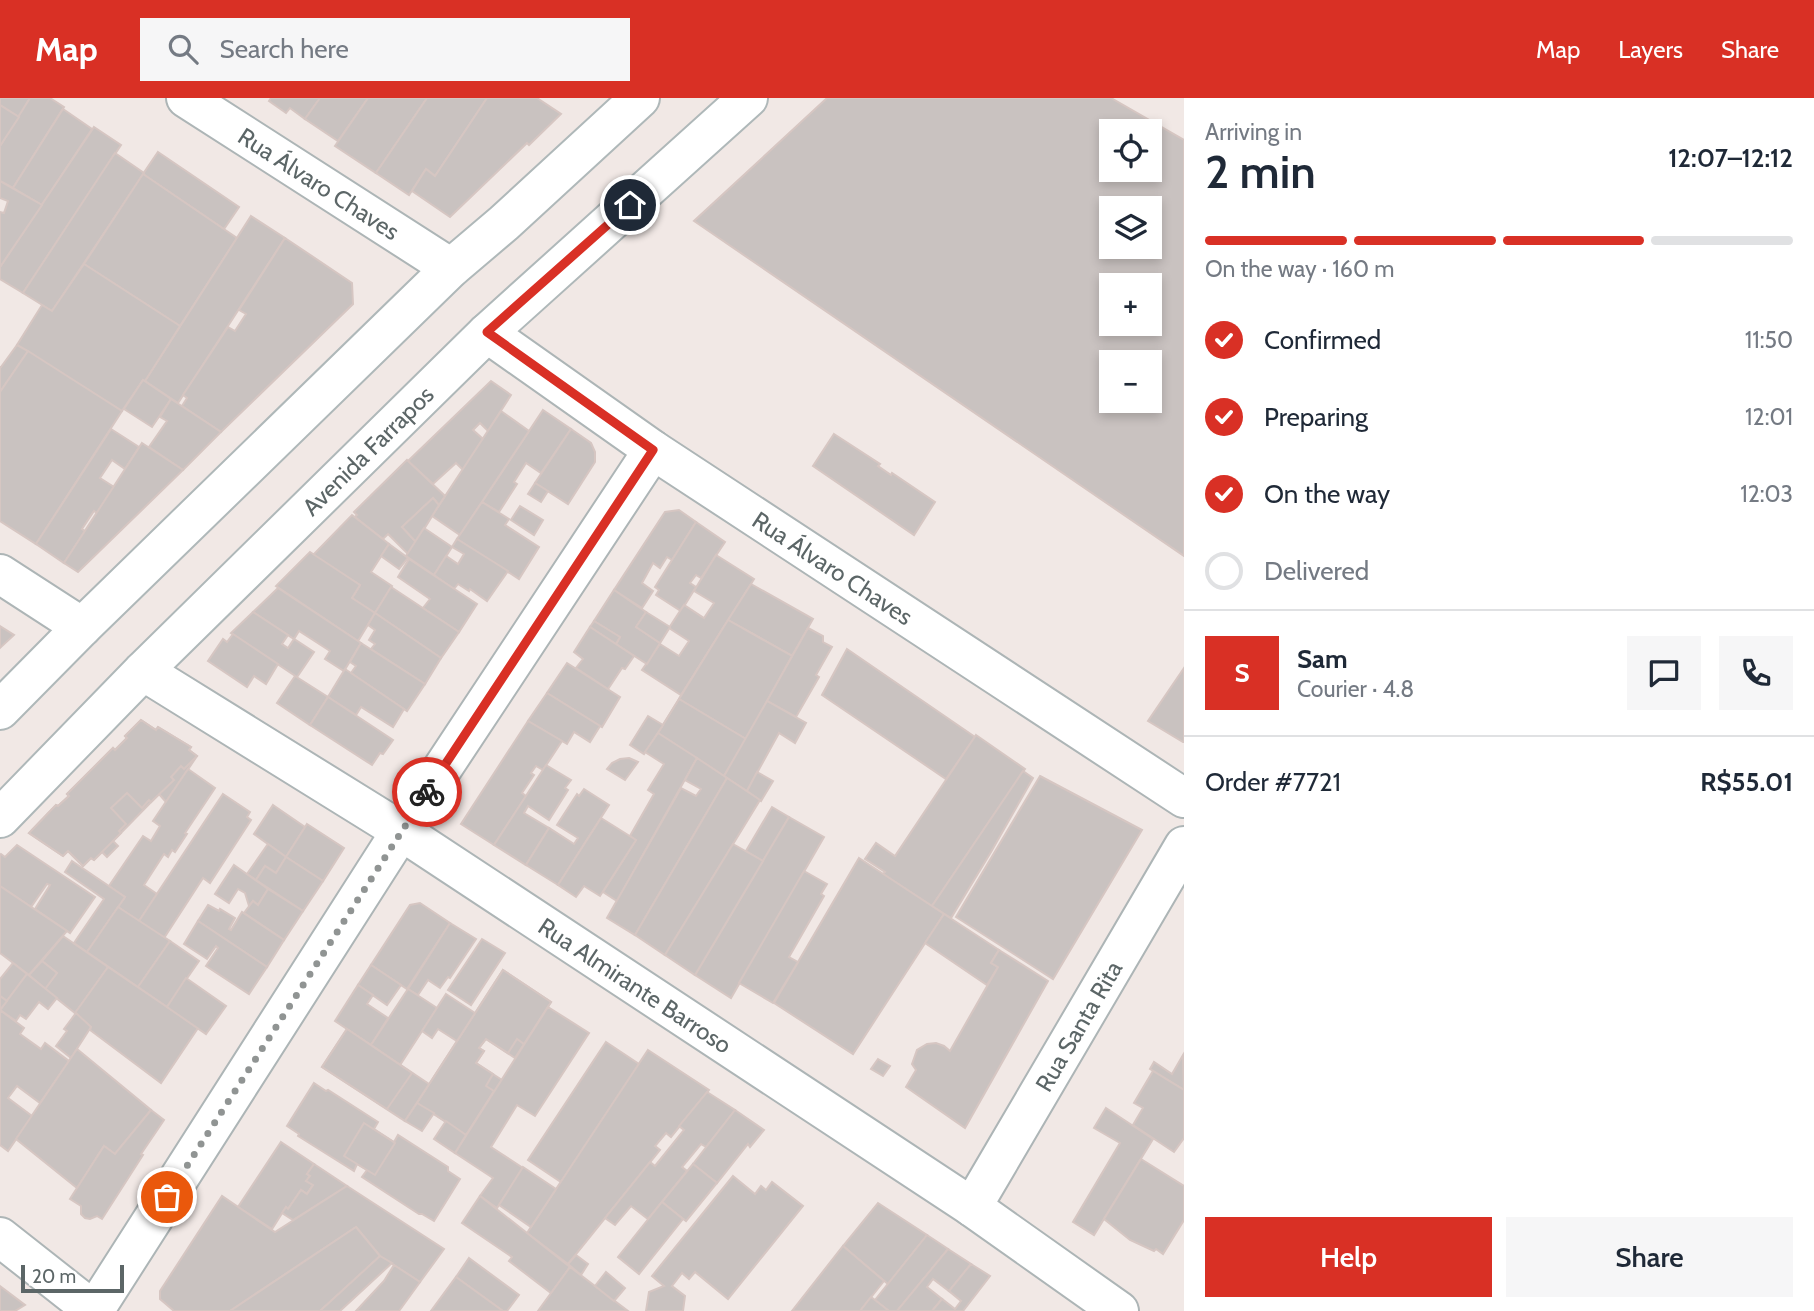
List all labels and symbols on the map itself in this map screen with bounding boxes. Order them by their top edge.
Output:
street label: Rua Álvaro Chaves [233,121,405,246]
pin [600,175,660,235]
street label: Avenida Farrapos [296,379,439,521]
street label: Rua Álvaro Chaves [747,505,918,631]
courier [392,757,462,827]
street label: Rua Almirante Barroso [533,911,737,1059]
street label: Rua Santa Rita [1029,955,1128,1096]
pin [137,1167,197,1227]
scale bar [21,1262,124,1294]

